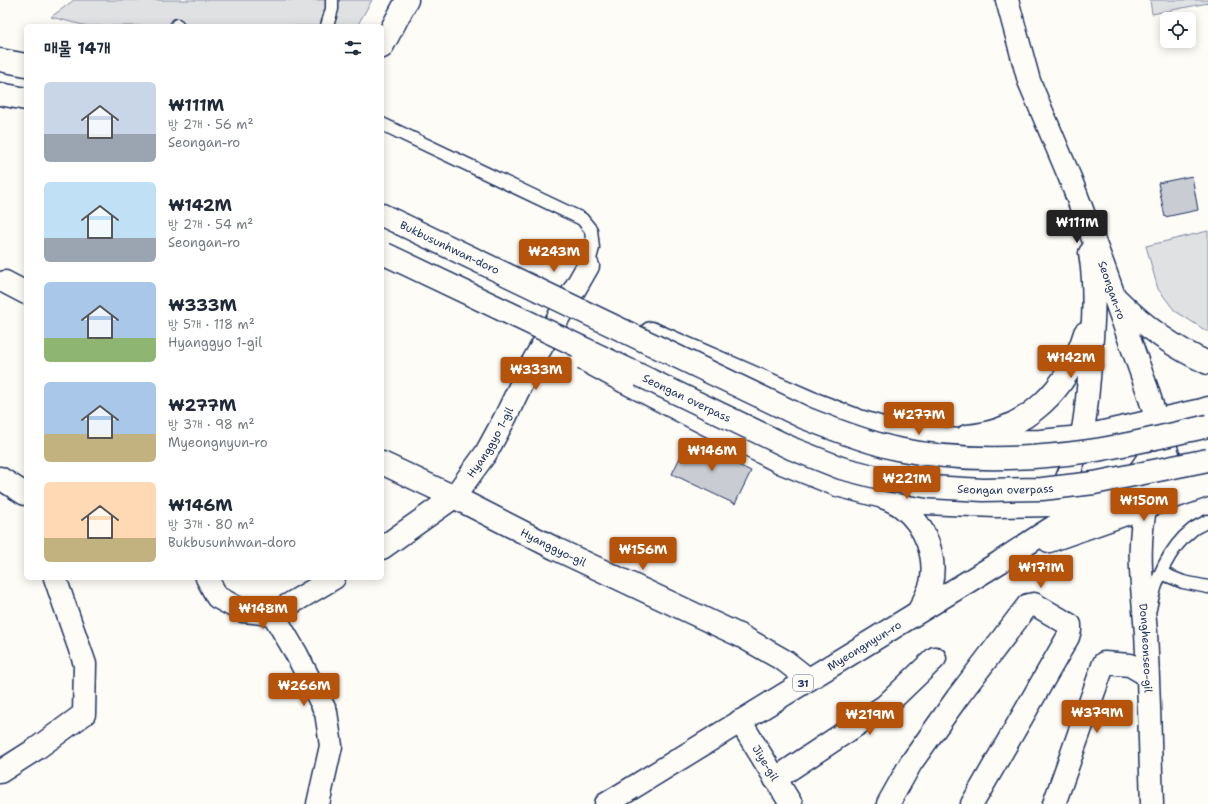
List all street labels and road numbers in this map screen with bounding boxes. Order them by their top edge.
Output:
street label: Bukbusunhwan-doro [397,218,502,278]
street label: Seongan-ro [1094,259,1129,322]
street label: Seongan overpass [640,371,733,426]
street label: Hyanggyo 1-gil [464,404,517,481]
street label: Seongan overpass [957,481,1054,498]
street label: Hyanggyo-gil [518,525,589,570]
street label: Dongheonseo-gil [1135,603,1156,694]
street label: Myeongnyun-ro [825,617,905,674]
road number: 31 [793,675,813,691]
street label: Jiye-gil [748,742,782,784]

